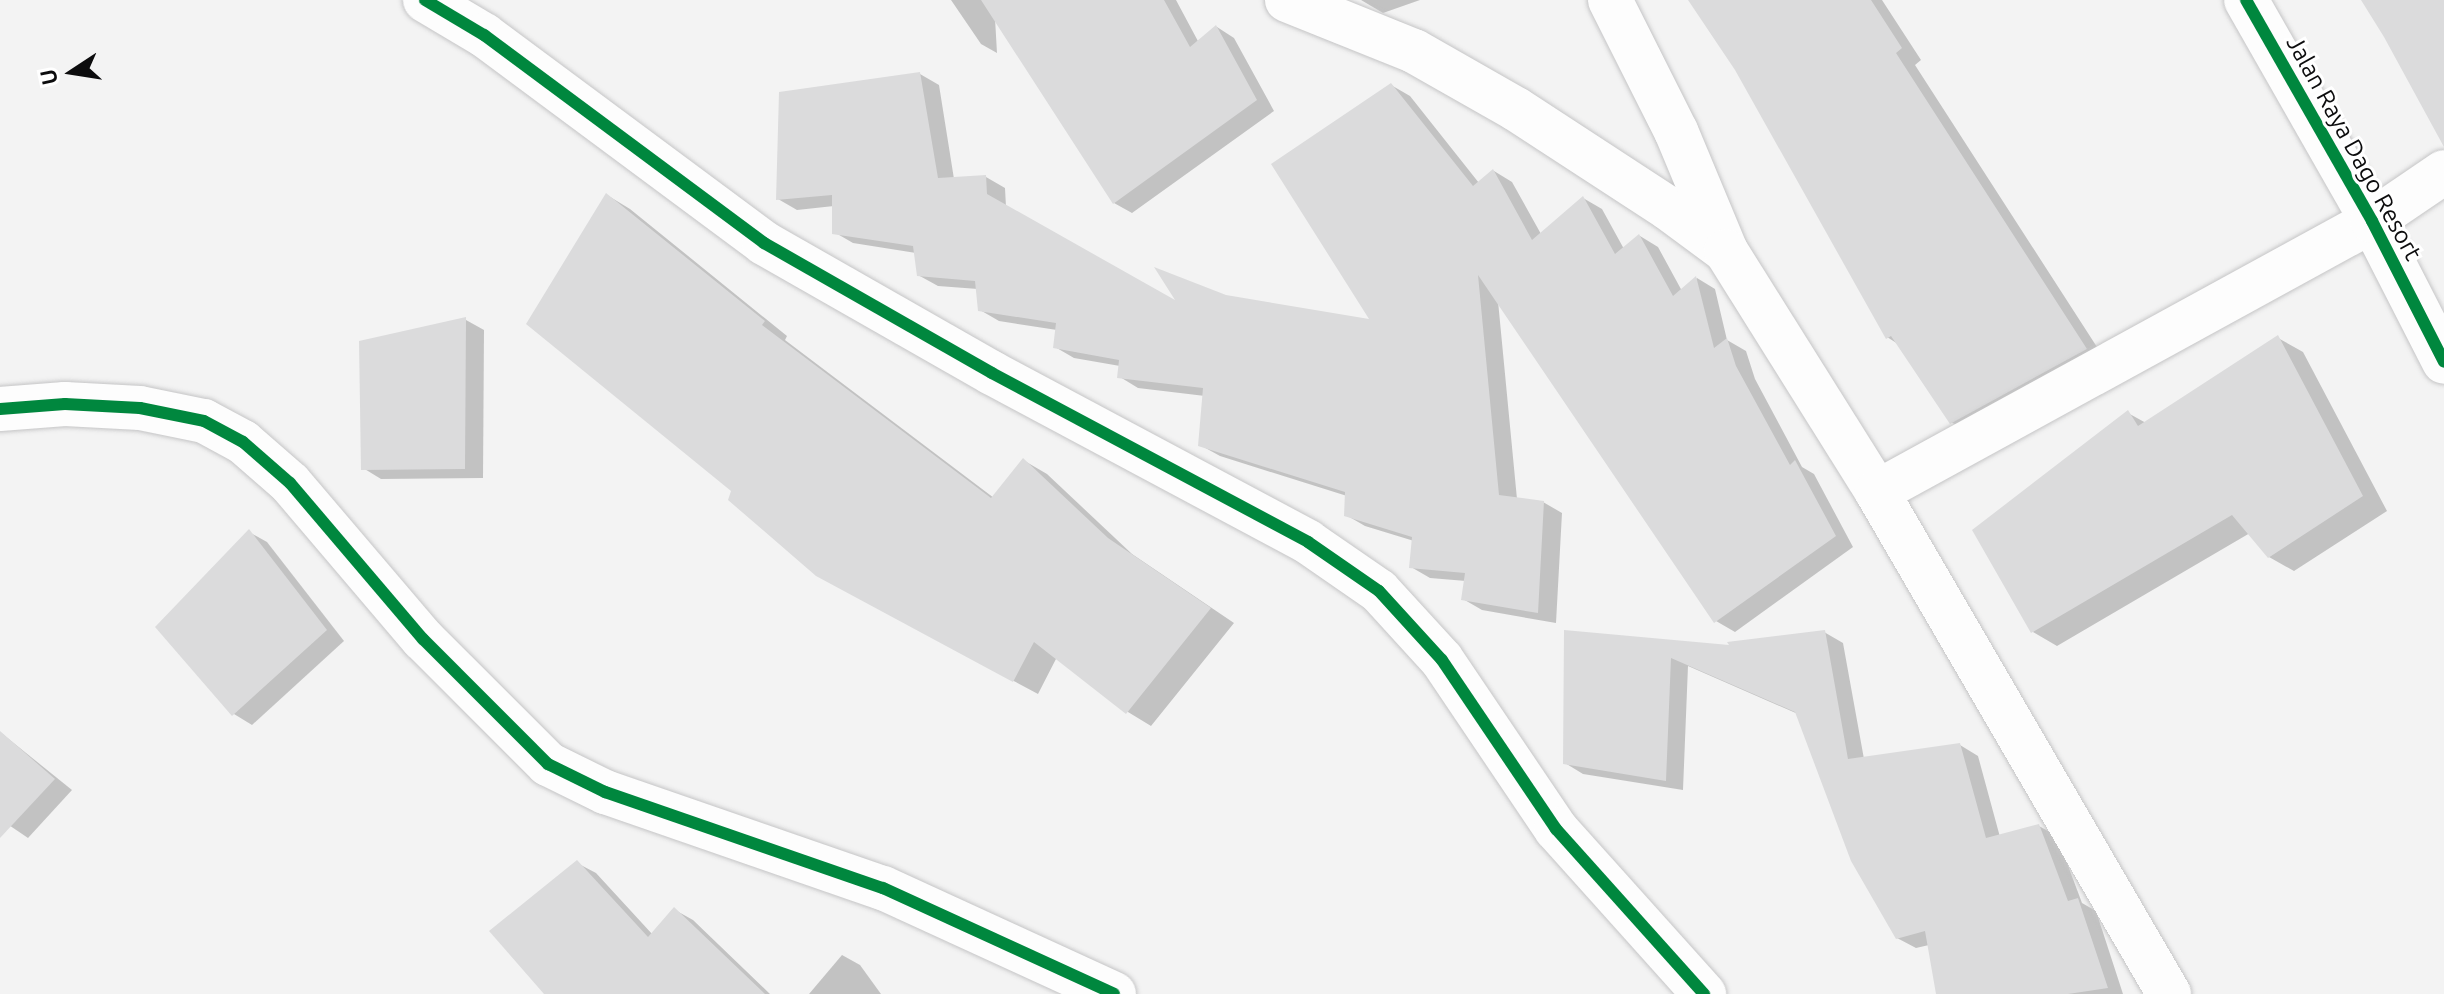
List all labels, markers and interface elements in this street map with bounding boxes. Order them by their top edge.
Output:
street label: Jalan Raya Dago Resort [2280,31,2428,265]
north arrow [32,32,112,112]
text: U [34,67,62,87]

